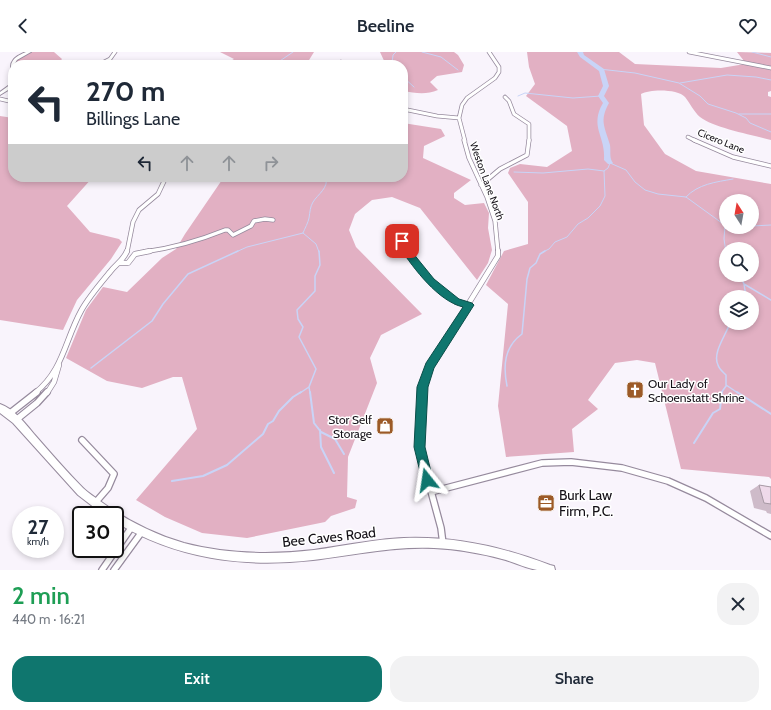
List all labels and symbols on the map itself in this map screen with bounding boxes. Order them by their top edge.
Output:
street label: Cicero Lane [696,126,746,156]
street label: Weston Lane North [467,140,507,222]
north arrow [719,194,759,234]
pin [385,224,419,258]
place label: Our Lady of Schoenstatt Shrine [648,376,744,405]
church icon: Our Lady of Schoenstatt Shrine [625,380,645,400]
place label: Stor Self Storage [328,412,372,441]
shop icon: Stor Self Storage [375,416,395,436]
position arrow [406,459,448,501]
place label: Burk Law Firm, P.C. [559,486,613,520]
office icon: Burk Law Firm, P.C. [536,493,556,513]
speed limit sign: 30 [72,506,124,558]
street label: Bee Caves Road [281,523,377,551]

